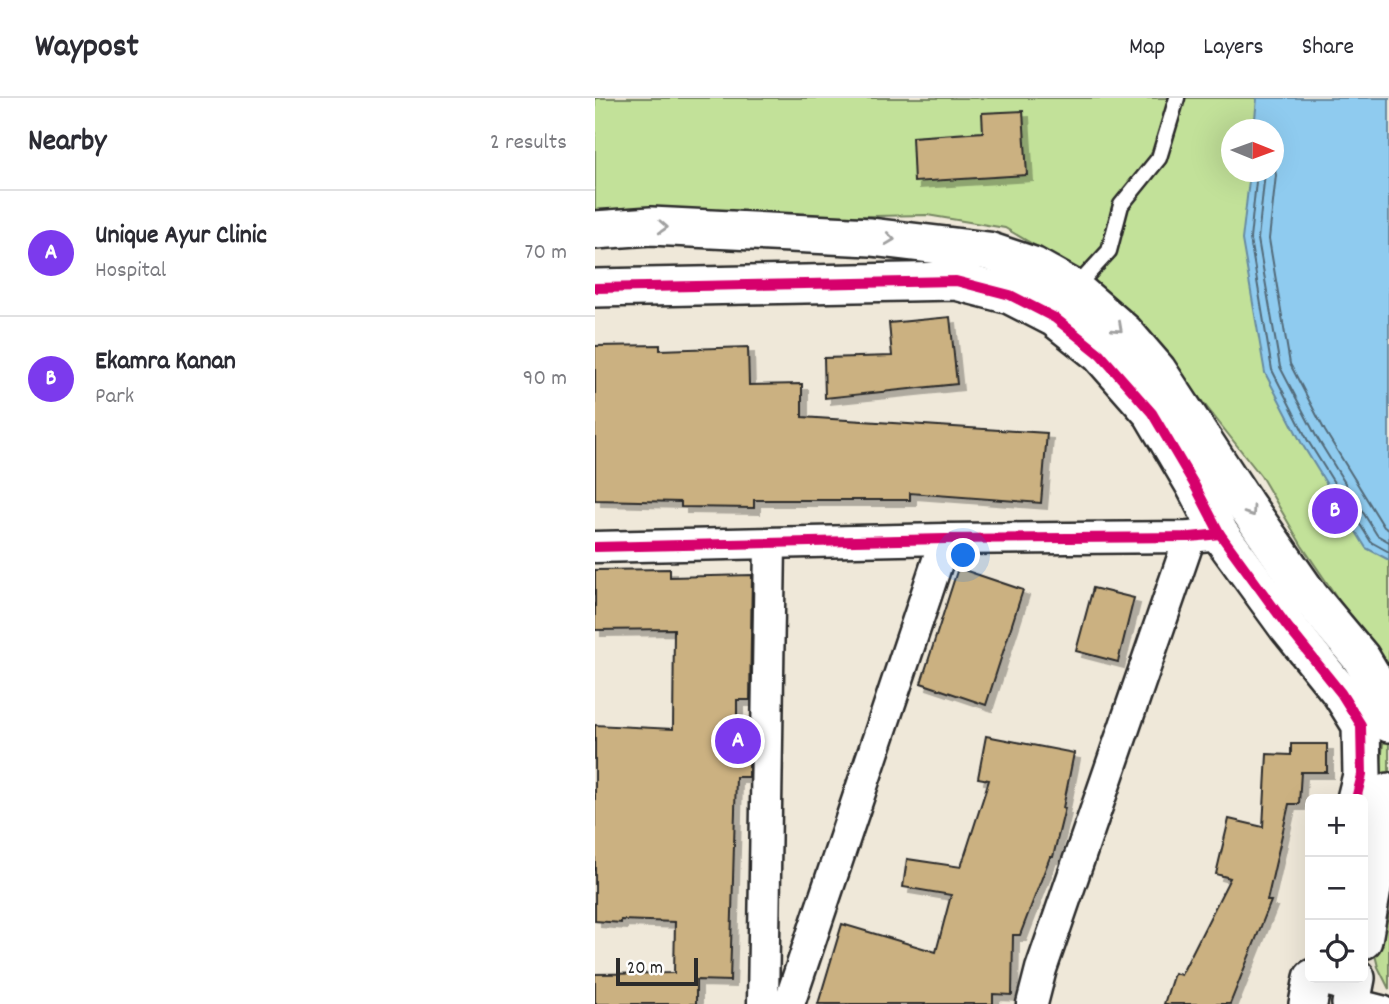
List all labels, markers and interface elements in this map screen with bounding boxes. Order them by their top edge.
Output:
text: Waypost [35,25,139,72]
text: Map [1129,31,1165,65]
text: Layers [1203,31,1264,65]
text: Share [1302,31,1354,65]
north arrow [1221,119,1284,182]
text: Nearby [28,122,106,165]
text: 2 results [490,127,567,160]
text: Unique Ayur Clinic [95,218,267,255]
one-way arrow [658,219,669,234]
one-way arrow [884,232,896,247]
text: A [45,237,57,270]
text: 70 m [525,237,567,270]
text: Hospital [95,255,166,288]
one-way arrow [1110,320,1123,332]
text: Ekamra Kanan [95,344,236,381]
text: B [46,363,56,396]
text: 90 m [523,363,567,396]
text: Park [95,381,134,414]
pin: B [1312,485,1358,537]
one-way arrow [1243,504,1255,517]
your location [946,538,980,572]
pin: A [715,715,761,767]
map controls [1305,794,1368,983]
button: + [1305,794,1368,857]
button: − [1305,857,1368,920]
button: locate [1305,920,1368,983]
scale bar [616,955,698,987]
text: 20 m [627,956,663,983]

